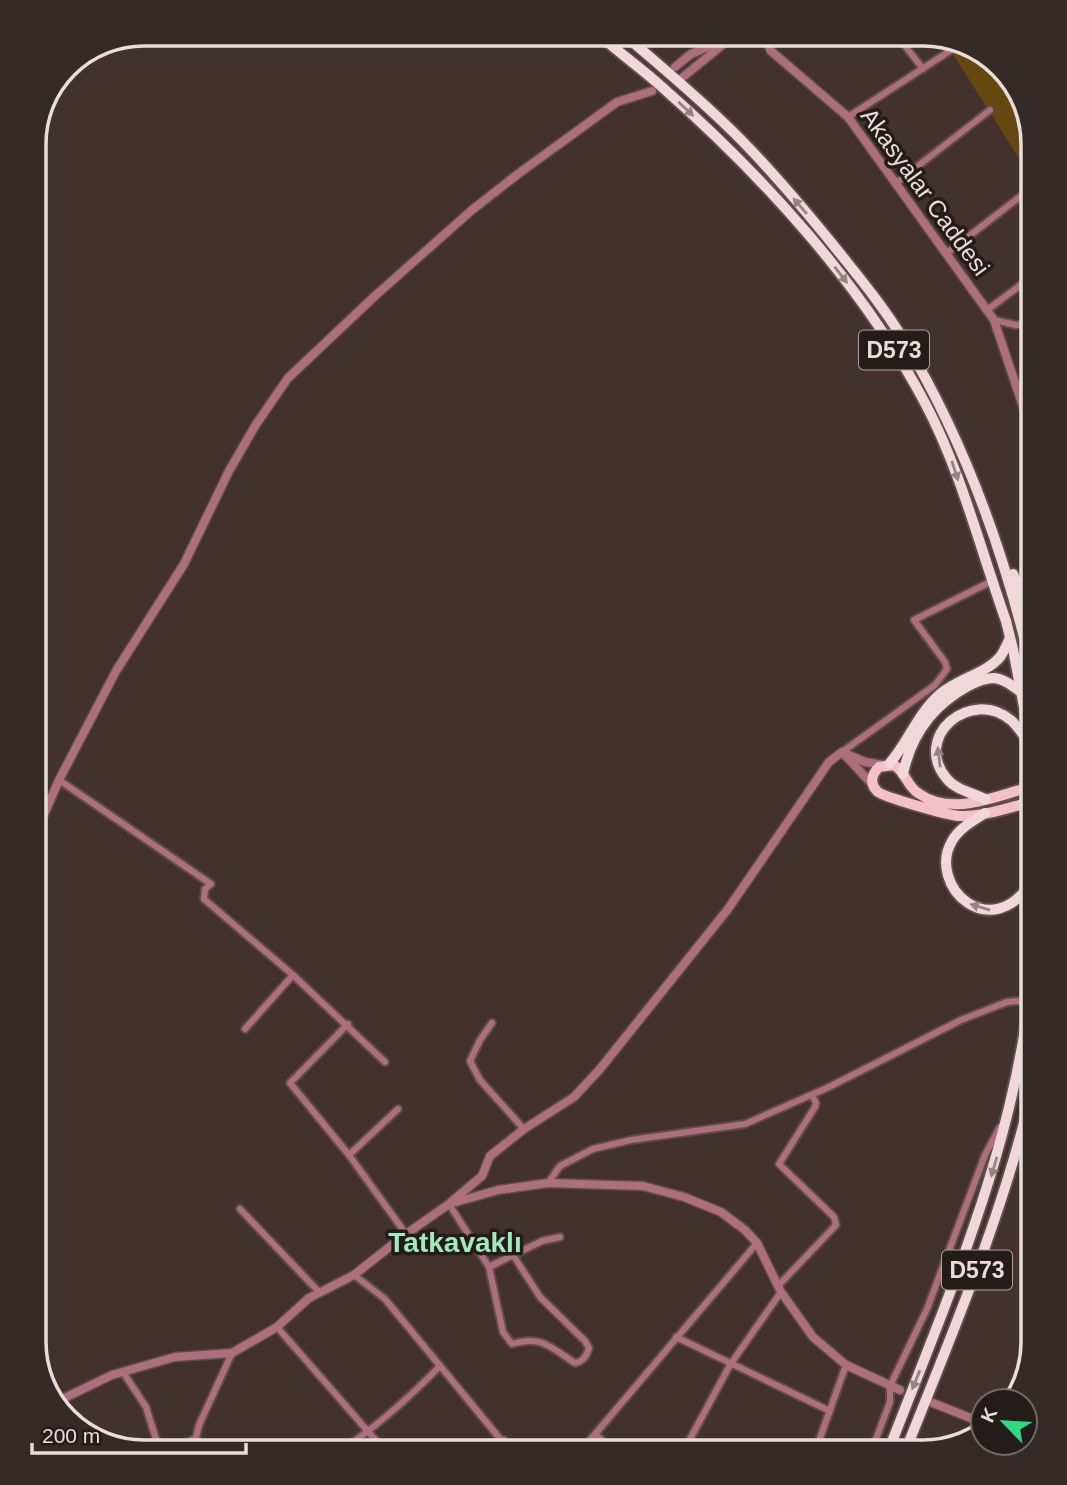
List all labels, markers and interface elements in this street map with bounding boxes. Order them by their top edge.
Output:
one-way arrow [677,101,694,117]
street label: Akasyalar Caddesi [856,103,995,281]
one-way arrow [793,197,808,214]
one-way arrow [833,266,848,284]
road number: D573 [859,330,929,370]
one-way arrow [950,461,961,482]
one-way arrow [934,746,945,768]
one-way arrow [970,901,991,911]
one-way arrow [989,1157,999,1178]
district label: Tatkavaklı [388,1227,522,1258]
road number: D573 [942,1250,1012,1289]
one-way arrow [911,1370,922,1391]
north arrow [969,1387,1039,1457]
text: K [977,1404,1002,1426]
scale bar [32,1412,245,1456]
text: 200 m [42,1424,100,1447]

